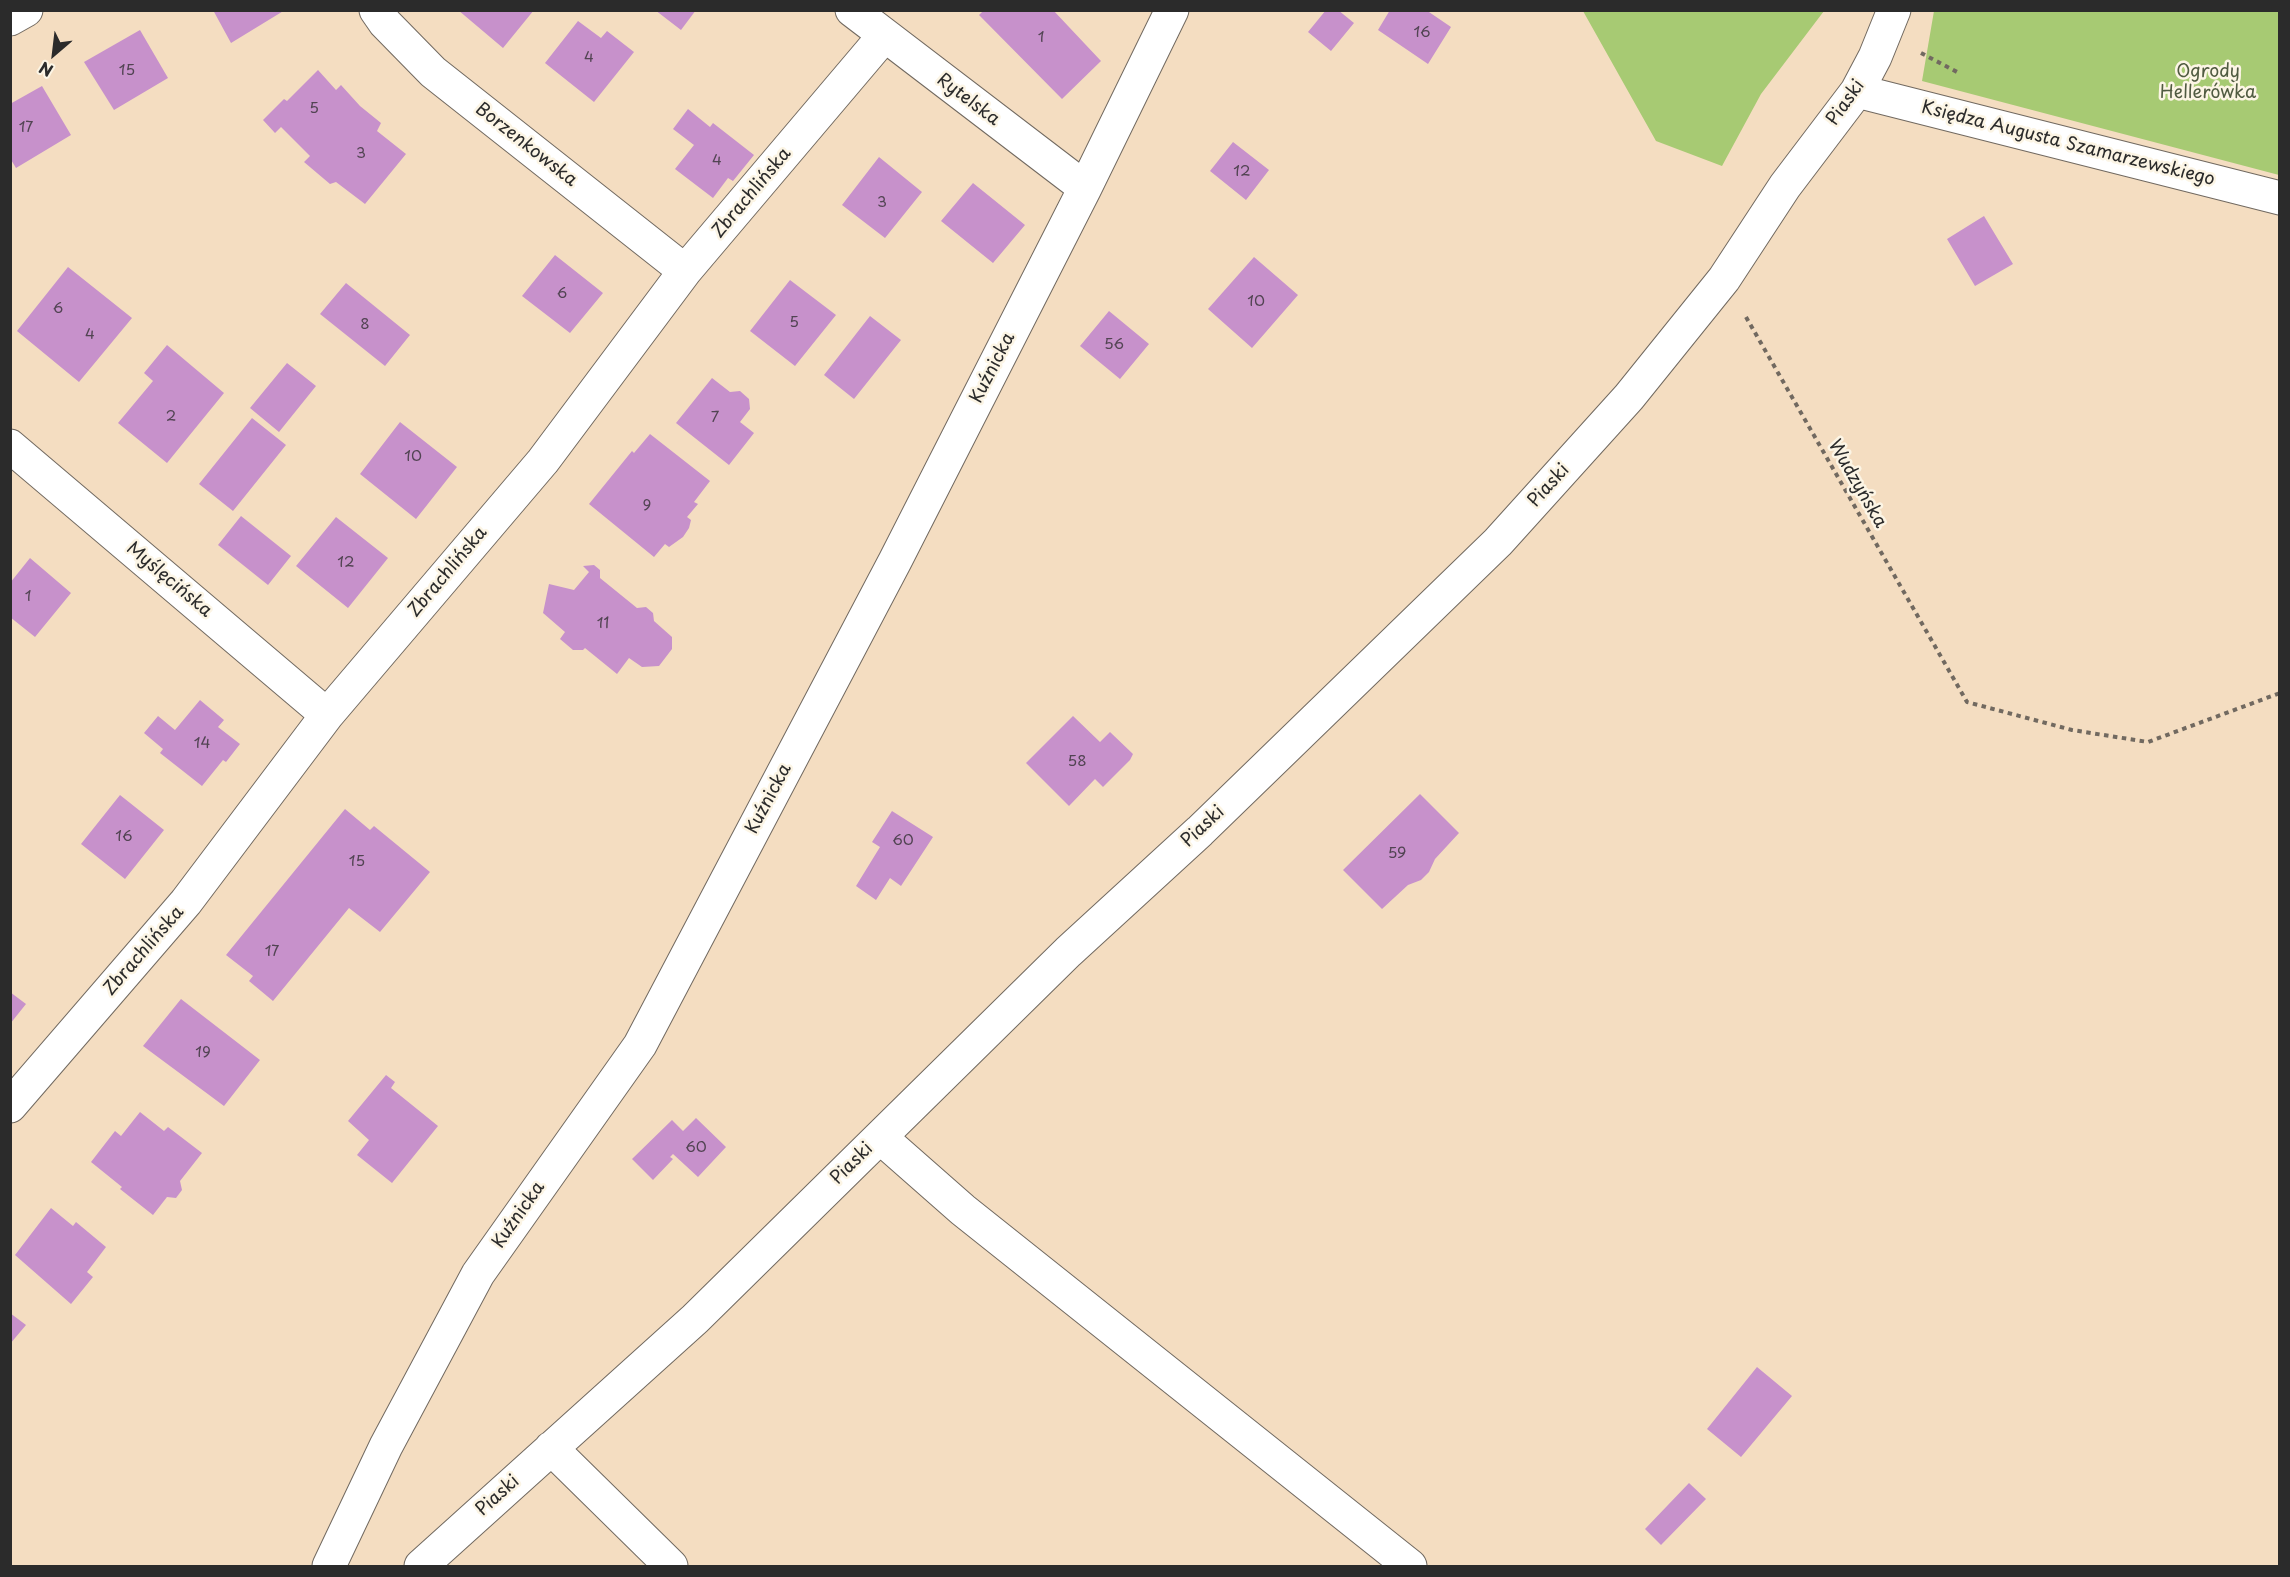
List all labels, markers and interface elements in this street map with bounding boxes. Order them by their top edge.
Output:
north arrow [24,24,84,84]
house number: 16 [1413,24,1431,42]
house number: 1 [1038,29,1044,47]
house number: 4 [584,49,594,67]
text: N [34,56,57,83]
park label: Ogrody Hellerówka [2160,61,2256,104]
house number: 15 [119,62,135,80]
street label: Rytelska [932,69,1004,131]
street label: Piaski [1822,76,1870,130]
street label: Księdza Augusta Szamarzewskiego [1919,97,2217,191]
street label: Borzenkowska [471,98,581,192]
house number: 5 [309,100,319,118]
house number: 17 [19,119,33,137]
street label: Zbrachlińska [708,143,796,243]
house number: 3 [356,145,366,163]
house number: 4 [712,152,722,170]
house number: 12 [1233,163,1251,181]
house number: 3 [877,194,887,212]
house number: 6 [557,285,567,303]
house number: 10 [1247,293,1265,311]
house number: 6 [53,300,63,318]
house number: 5 [789,314,799,332]
house number: 8 [360,316,370,334]
house number: 4 [85,326,95,344]
street label: Kuźnicka [966,329,1020,407]
house number: 56 [1104,336,1124,354]
house number: 2 [166,408,176,426]
house number: 7 [711,409,719,427]
street label: Wudzyńska [1823,436,1891,532]
house number: 10 [404,448,422,466]
street label: Piaski [1524,460,1574,512]
house number: 9 [643,497,651,515]
street label: Zbrachlińska [404,522,492,622]
street label: Myślęcińska [122,538,216,622]
house number: 12 [337,554,355,572]
house number: 1 [25,588,31,606]
house number: 11 [597,615,609,633]
house number: 14 [194,735,210,753]
house number: 58 [1067,753,1087,771]
street label: Kuźnicka [742,760,796,838]
street label: Piaski [1177,802,1229,852]
house number: 16 [115,828,133,846]
house number: 60 [892,832,914,850]
house number: 59 [1388,845,1406,863]
house number: 15 [349,853,365,871]
street label: Zbrachlińska [99,902,189,1000]
house number: 17 [265,943,279,961]
house number: 19 [195,1044,211,1062]
street label: Piaski [826,1138,878,1190]
house number: 60 [685,1139,707,1157]
street label: Kuźnicka [488,1178,550,1252]
street label: Piaski [472,1471,524,1521]

